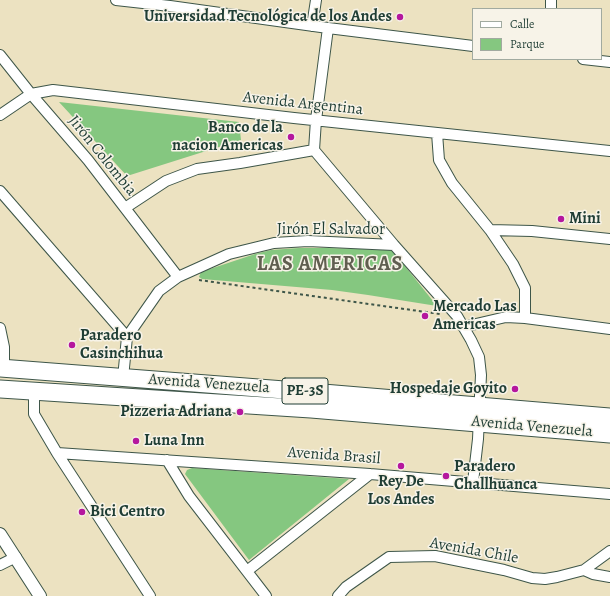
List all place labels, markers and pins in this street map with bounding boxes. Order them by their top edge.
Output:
place label: Universidad Tecnológica de los Andes [144,7,392,27]
marker: Universidad Tecnológica de los Andes [395,12,405,22]
place label: Banco de la nacion Americas [172,118,283,156]
marker: Banco de la nacion Americas [286,132,296,142]
place label: Mini [569,209,601,229]
marker: Mini [556,214,566,224]
place label: Mercado Las Americas [433,297,517,335]
marker: Mercado Las Americas [420,311,430,321]
place label: Paradero Casinchihua [80,326,163,364]
marker: Paradero Casinchihua [67,340,77,350]
place label: Hospedaje Goyito [390,379,507,399]
marker: Hospedaje Goyito [510,384,520,394]
place label: Pizzeria Adriana [120,402,232,422]
marker: Pizzeria Adriana [235,407,245,417]
place label: Luna Inn [144,431,204,451]
marker: Luna Inn [131,436,141,446]
place label: Paradero Challhuanca [454,457,537,495]
marker: Rey De Los Andes [396,461,406,471]
marker: Paradero Challhuanca [441,471,451,481]
place label: Rey De Los Andes [367,472,435,510]
place label: Bici Centro [90,502,165,522]
marker: Bici Centro [77,507,87,517]

